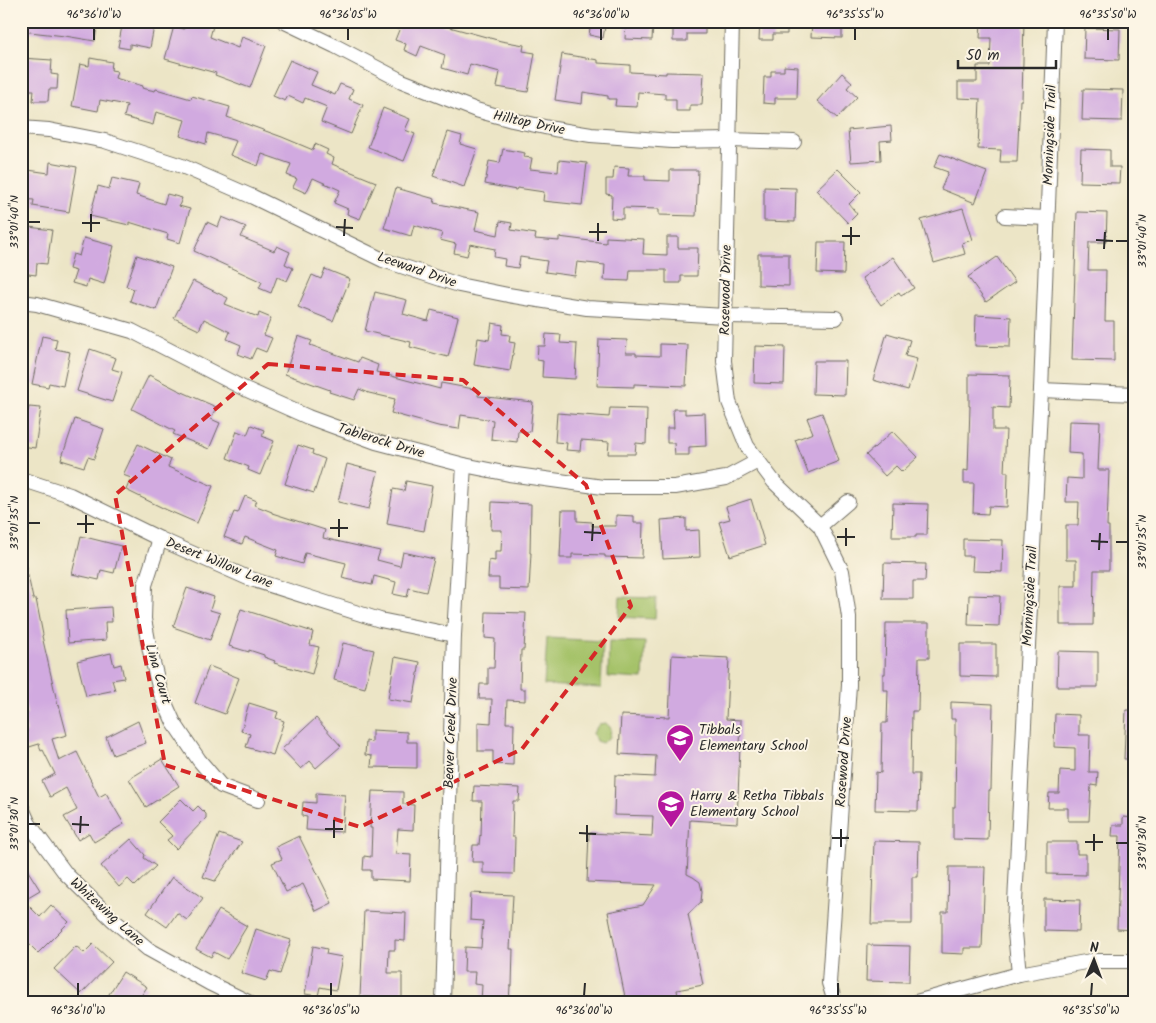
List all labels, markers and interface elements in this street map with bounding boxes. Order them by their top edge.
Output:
text: 96°36'10"W [67,5,121,24]
text: 96°36'05"W [319,5,377,24]
text: 96°36'00"W [572,5,630,24]
text: 96°35'55"W [826,5,884,24]
text: 96°35'50"W [1079,5,1137,24]
scale bar [958,38,1056,70]
text: 50 m [966,44,1000,68]
street label: Morningside Trail [1037,84,1063,186]
street label: Hilltop Drive [491,105,568,141]
text: 33°01'40"N [5,195,24,249]
text: 33°01'40"N [1133,214,1152,268]
street label: Rosewood Drive [714,244,738,336]
street label: Leeward Drive [374,246,460,294]
street label: Tablerock Drive [335,417,428,465]
text: 33°01'35"N [5,496,24,550]
text: 33°01'35"N [1133,515,1152,569]
street label: Desert Willow Lane [162,531,277,595]
street label: Morningside Trail [1016,545,1044,647]
street label: Lina Court [139,641,177,707]
street label: Beaver Creek Drive [438,676,464,789]
street label: Rosewood Drive [830,715,858,808]
place label: Tibbals Elementary School [699,719,808,757]
school or university icon: Tibbals Elementary School [665,723,695,762]
place label: Harry & Retha Tibbals Elementary School [690,785,824,823]
school or university icon: Harry & Retha Tibbals Elementary School [656,789,686,828]
text: 33°01'30"N [5,797,24,851]
text: 33°01'30"N [1133,816,1152,870]
street label: Whitewing Lane [65,872,150,952]
north arrow [1068,936,1118,986]
text: N [1090,937,1099,959]
text: 96°36'10"W [51,1001,105,1020]
text: 96°36'05"W [302,1001,360,1020]
text: 96°36'00"W [555,1001,613,1020]
text: 96°35'55"W [809,1001,867,1020]
text: 96°35'50"W [1062,1001,1120,1020]

